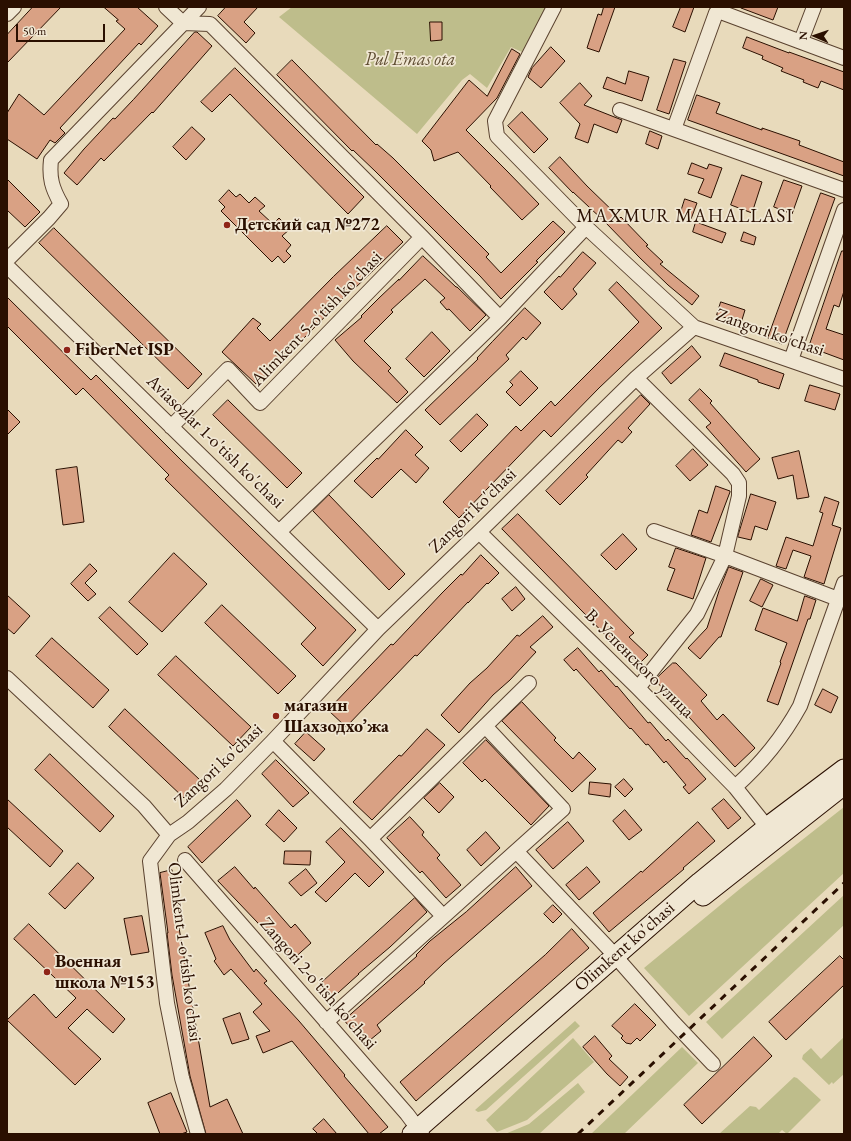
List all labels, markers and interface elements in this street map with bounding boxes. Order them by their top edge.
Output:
scale bar [18,16,107,42]
north arrow [795,16,835,56]
text: 50 m [23,23,46,39]
text: N [796,31,810,40]
park label: Pul Emas ota [365,49,455,71]
district label: MAXMUR MAHALLASI [576,206,794,228]
place label: Детский сад №272 [235,214,380,236]
marker: Детский сад №272 [222,220,232,230]
street label: Alimkent 5-o'tish ko'chasi [247,247,387,391]
street label: Zangori ko'chasi [713,304,827,362]
place label: FiberNet ISP [75,339,174,361]
marker: FiberNet ISP [62,345,72,355]
street label: Aviasozlar 1-o'tish ko'chasi [142,371,288,513]
street label: Zangori ko'chasi [425,464,521,558]
street label: В. Успенского улица [580,605,698,723]
place label: магазин Шахзодхо’жа [284,695,389,738]
marker: магазин Шахзодхо’жа [271,711,281,721]
street label: Zangori ko'chasi [170,719,268,813]
street label: Olimkent 1-o'tish ko'chasi [162,861,206,1043]
street label: Olimkent ko'chasi [571,898,679,996]
street label: Zangori 2-o'tish ko'chasi [255,913,381,1055]
place label: Военная школа №153 [55,951,155,994]
marker: Военная школа №153 [42,967,52,977]

